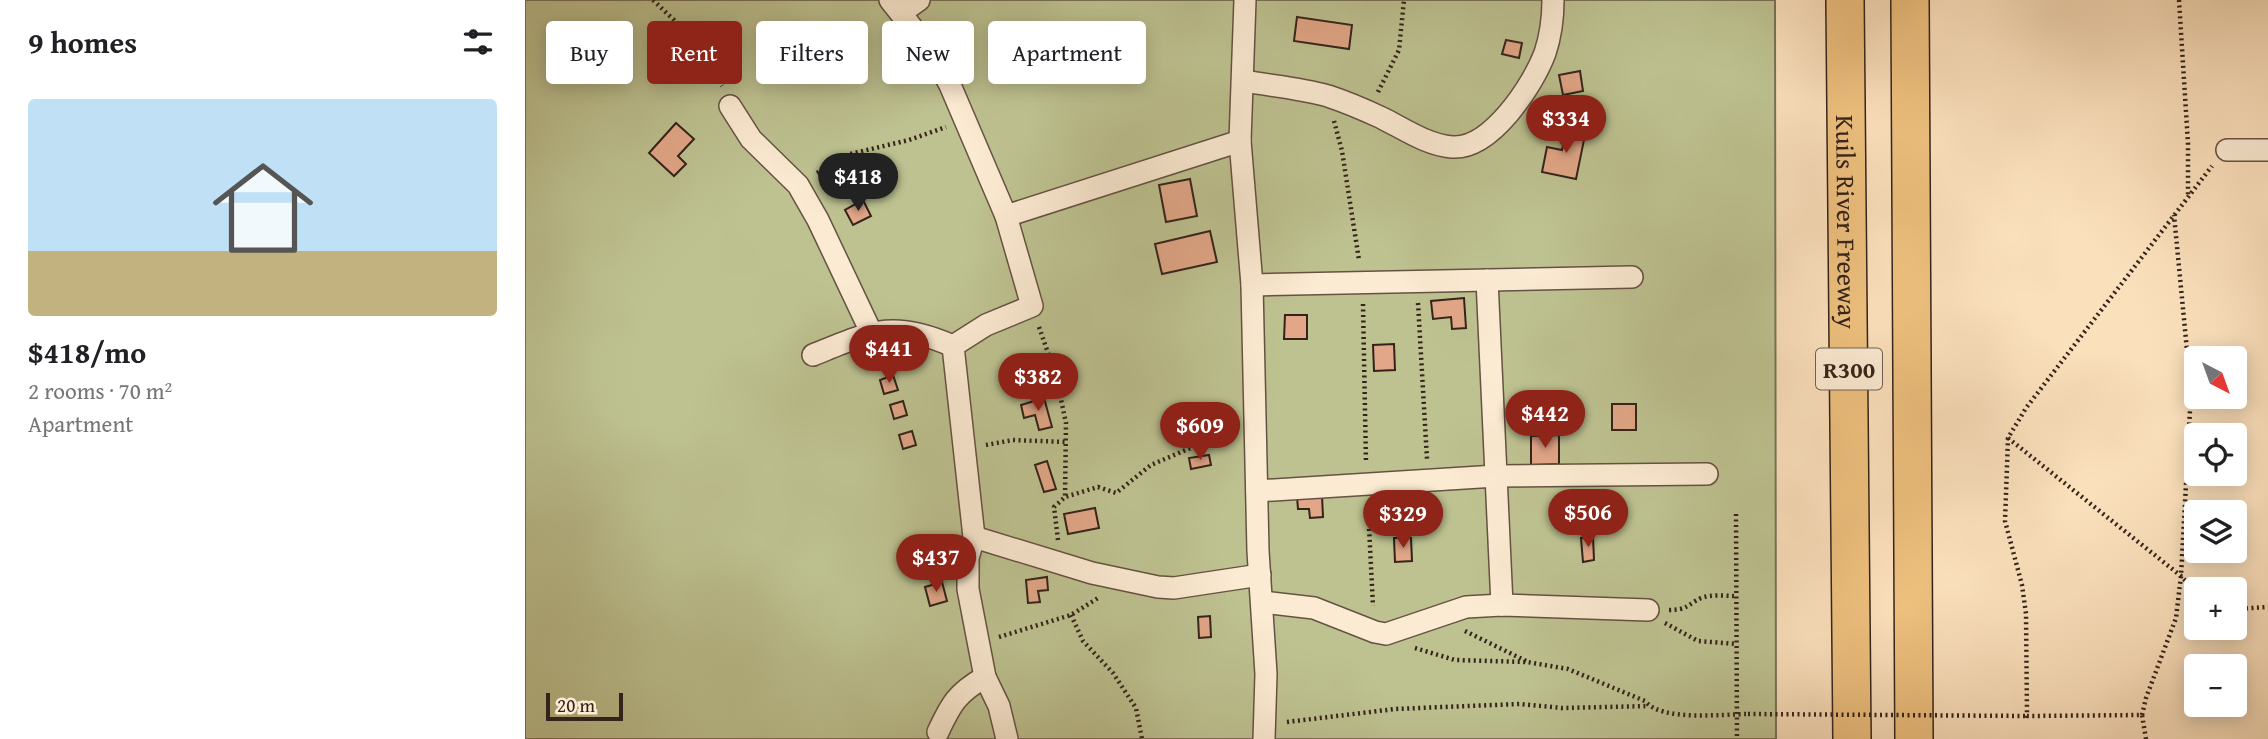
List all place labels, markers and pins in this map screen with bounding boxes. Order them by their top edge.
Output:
pin: $334 [1525,96,1607,155]
pin: $418 [817,154,899,213]
pin: $441 [848,326,930,385]
pin: $382 [997,354,1079,413]
pin: $442 [1504,391,1586,450]
pin: $609 [1159,402,1241,462]
pin: $329 [1362,490,1444,550]
pin: $506 [1547,490,1629,549]
pin: $437 [895,534,977,594]

